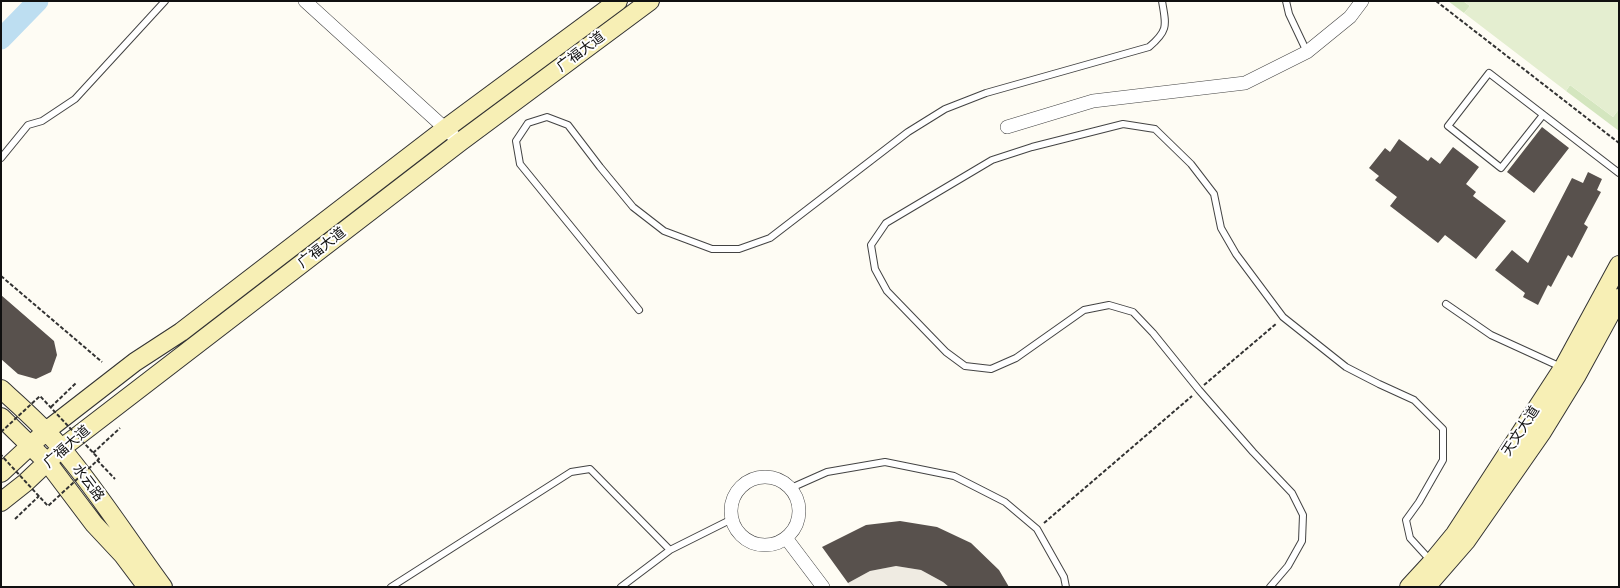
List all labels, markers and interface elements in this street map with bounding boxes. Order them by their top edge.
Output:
street label: 广福大道 [554,28,608,76]
street label: 广福大道 [295,224,349,272]
street label: 天文大道 [1499,403,1543,459]
street label: 广福大道 [40,422,94,472]
street label: 水云路 [69,461,107,505]

